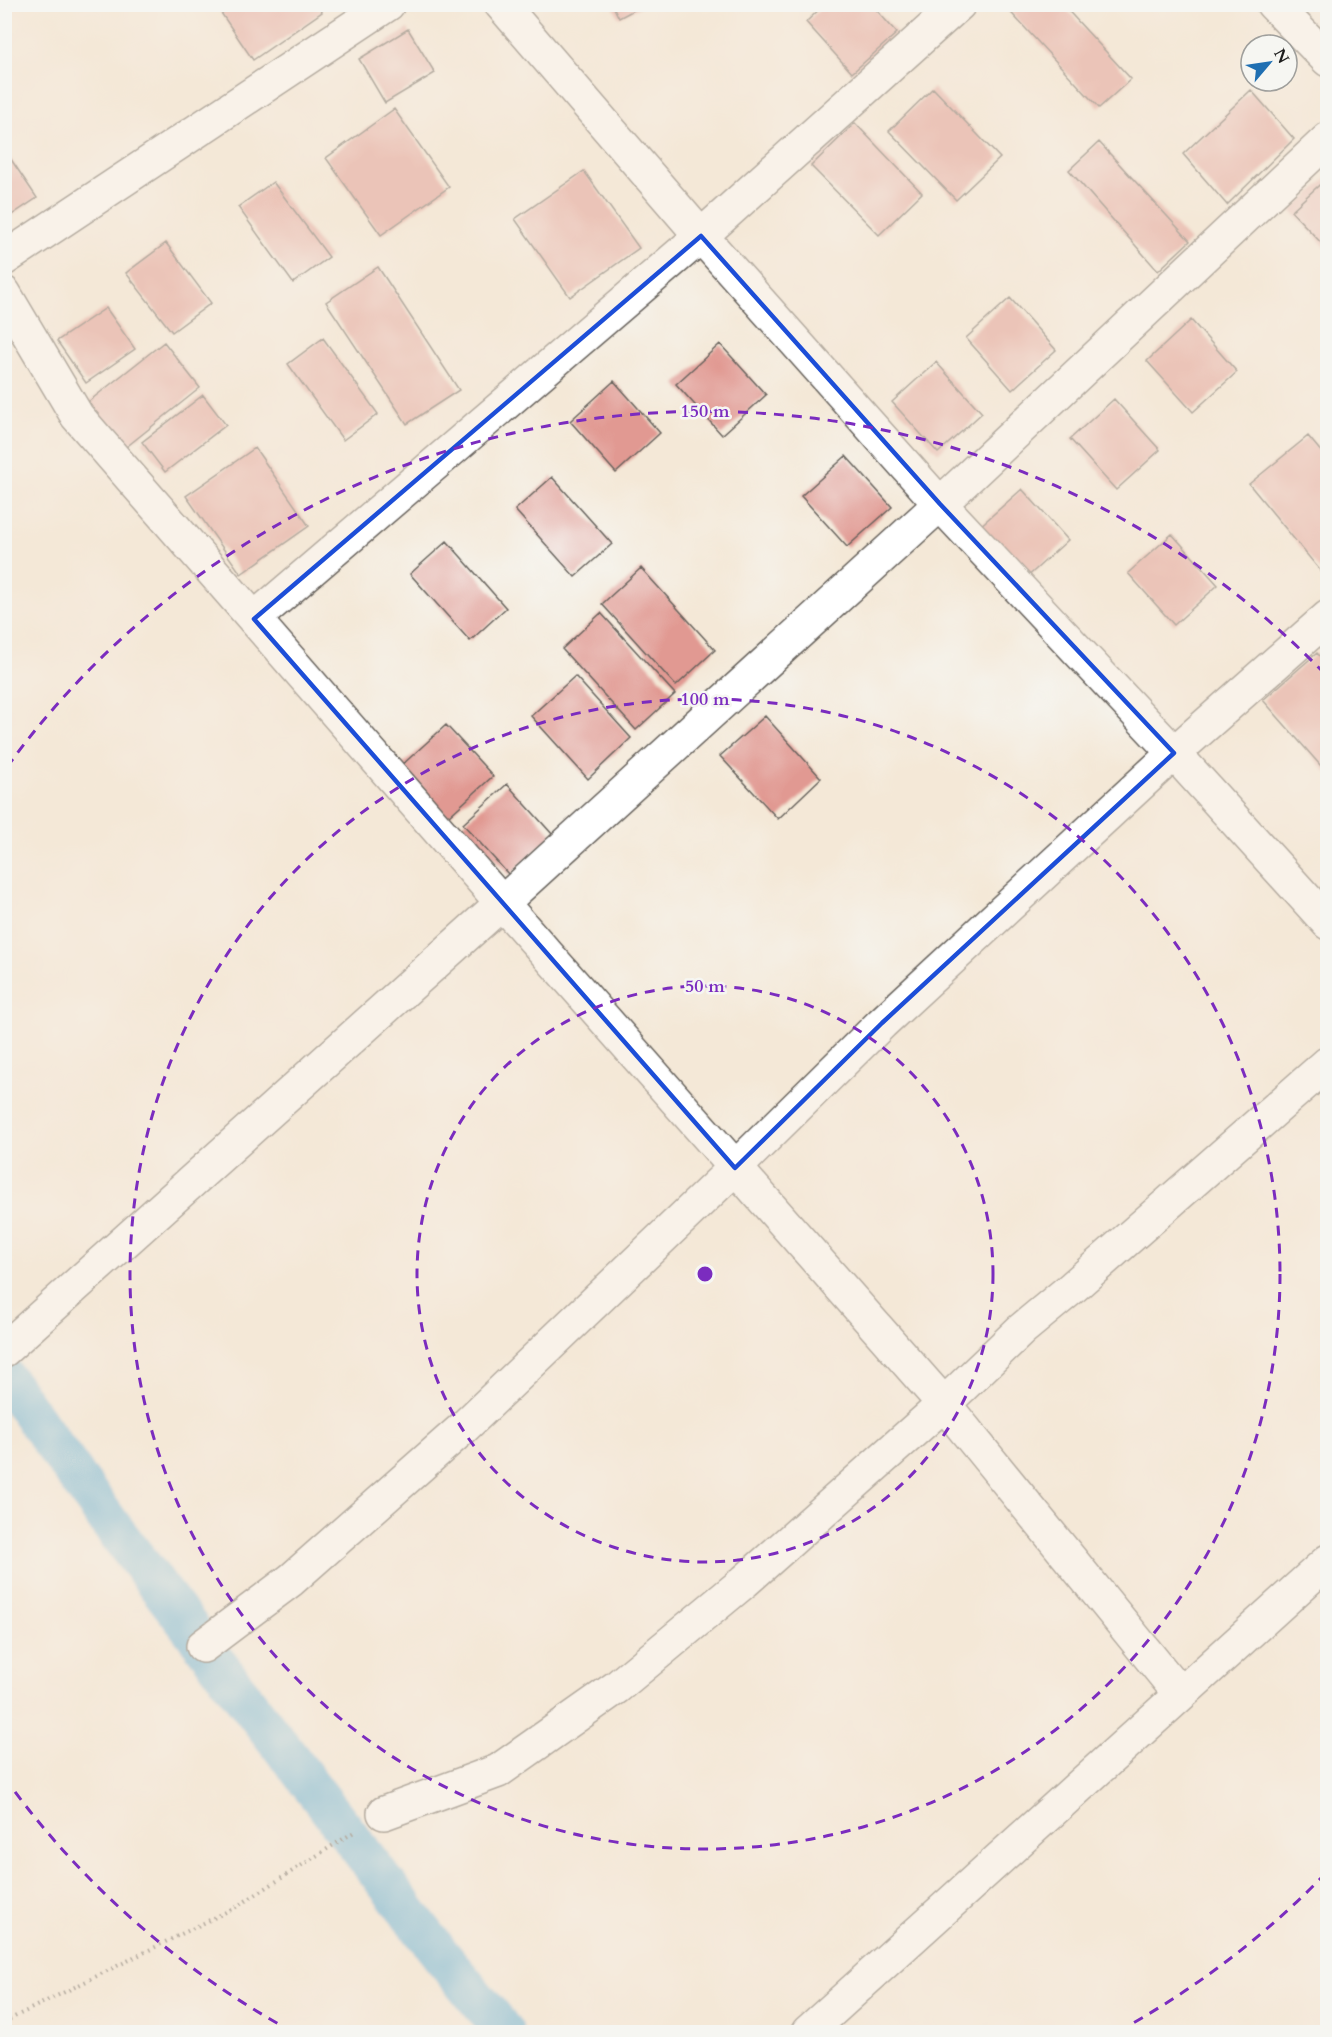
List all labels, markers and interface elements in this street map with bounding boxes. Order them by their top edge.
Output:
north arrow [1239,33,1299,93]
text: N [1268,45,1294,68]
text: 150 m [680,399,730,424]
text: 100 m [680,687,730,712]
text: 50 m [685,974,725,999]
centre of rings [695,1264,715,1284]

